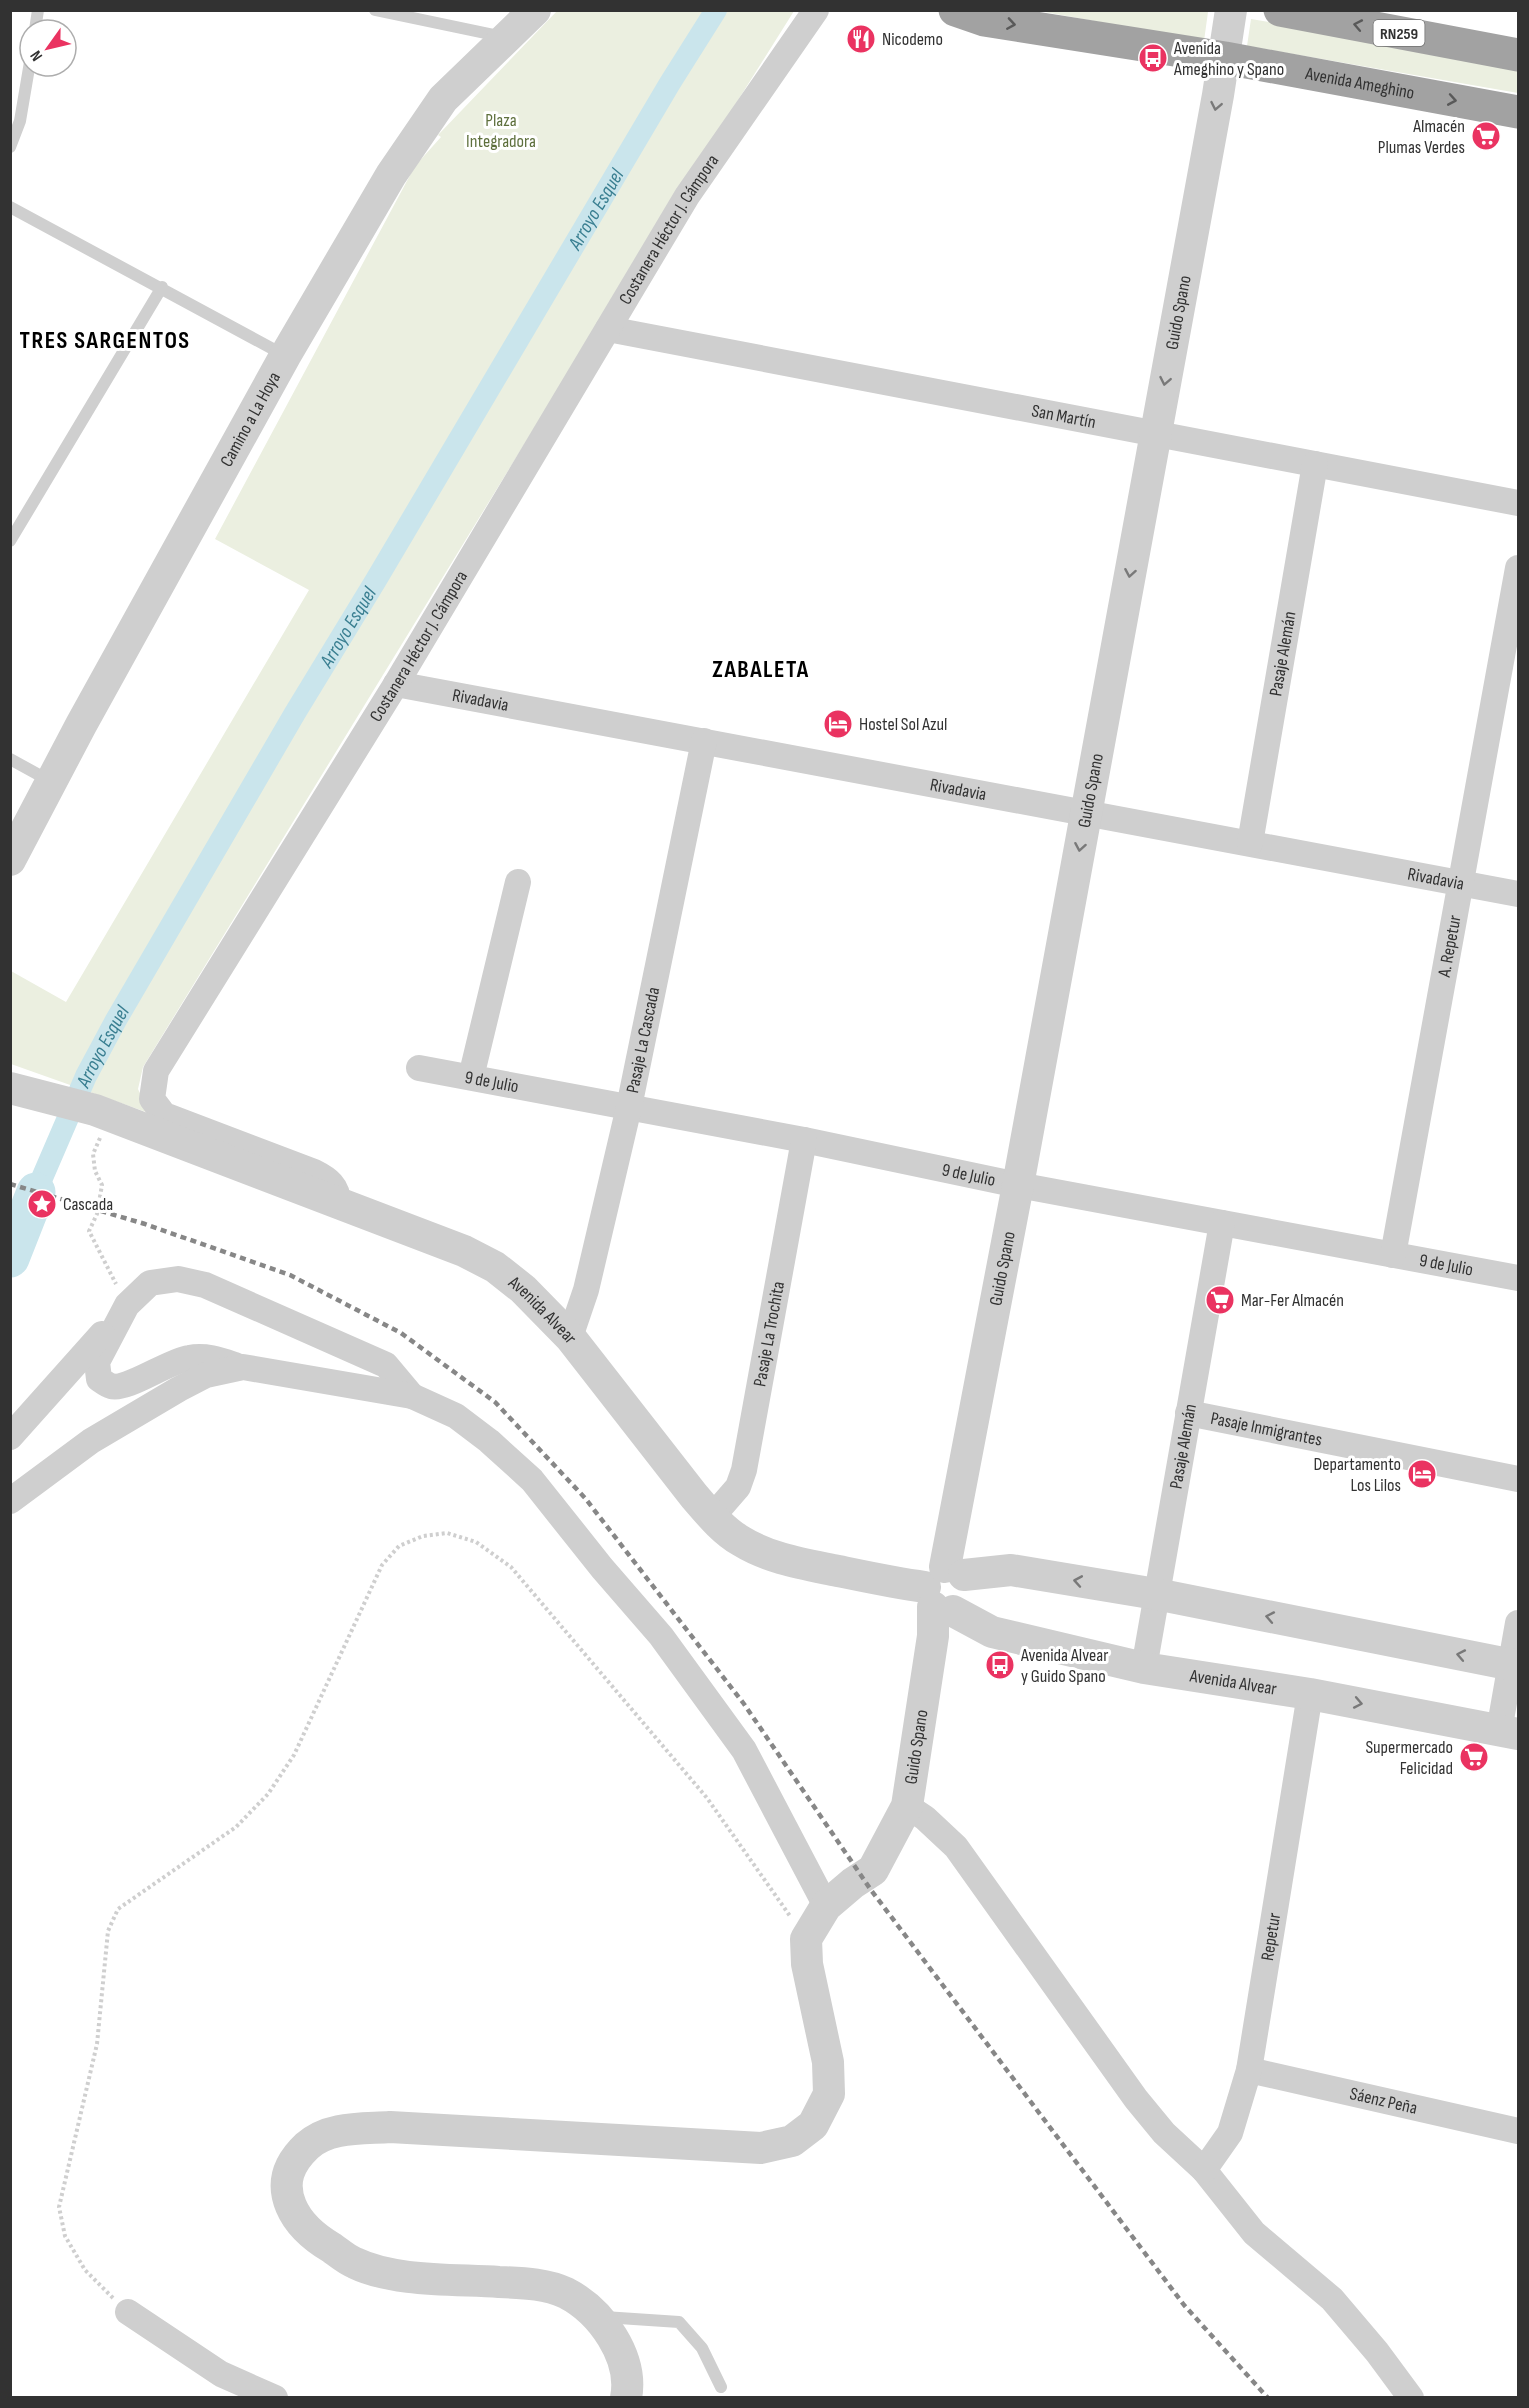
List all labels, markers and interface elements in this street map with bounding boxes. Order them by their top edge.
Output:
north arrow [18,18,78,78]
one-way arrow [1007,18,1016,30]
one-way arrow [1353,19,1363,32]
road number: RN259 [1374,20,1424,46]
restaurant icon: Nicodemo [845,23,877,55]
place label: Nicodemo [882,29,943,50]
place label: Avenida Ameghino y Spano [1173,38,1284,80]
bus stop icon: Avenida Ameghino y Spano [1137,42,1169,74]
text: N [27,47,47,64]
street label: Avenida Ameghino [1303,63,1416,104]
one-way arrow [1447,93,1456,105]
one-way arrow [1210,101,1223,111]
park label: Plaza Integradora [466,110,536,152]
place label: Almacén Plumas Verdes [1378,116,1465,158]
supermarket icon: Almacén Plumas Verdes [1470,120,1502,152]
street label: Costanera Héctor J. Cámpora [615,151,723,308]
water label: Arroyo Esquel [563,164,630,255]
street label: Guido Spano [1161,274,1196,351]
district label: TRES SARGENTOS [19,326,191,355]
street label: Camino a La Hoya [216,368,285,470]
one-way arrow [1159,375,1172,385]
street label: San Martín [1030,400,1097,433]
street label: Costanera Héctor J. Cámpora [365,567,472,726]
one-way arrow [1124,567,1137,577]
water label: Arroyo Esquel [314,582,382,673]
street label: Pasaje Alemán [1265,610,1301,698]
district label: ZABALETA [712,655,810,684]
street label: Rivadavia [451,685,510,716]
hotel icon: Hostel Sol Azul [822,708,854,740]
place label: Hostel Sol Azul [859,714,947,735]
street label: Guido Spano [1074,752,1108,829]
street label: Rivadavia [928,774,988,805]
one-way arrow [1074,842,1086,852]
street label: Rivadavia [1406,864,1466,895]
street label: A. Repetur [1434,914,1466,980]
street label: Pasaje La Cascada [622,985,664,1095]
water label: Arroyo Esquel [71,1001,135,1092]
street label: 9 de Julio [463,1067,520,1097]
street label: 9 de Julio [940,1159,997,1191]
place icon: Cascada [26,1188,58,1220]
place label: Cascada [63,1194,113,1215]
street label: Guido Spano [985,1230,1020,1307]
street label: 9 de Julio [1418,1250,1475,1280]
street label: Avenida Alvear [504,1271,581,1348]
street label: Pasaje La Trochita [749,1280,789,1388]
supermarket icon: Mar-Fer Almacén [1204,1284,1236,1316]
place label: Mar-Fer Almacén [1241,1290,1344,1311]
street label: Pasaje Alemán [1166,1402,1201,1491]
street label: Pasaje Inmigrantes [1209,1408,1324,1451]
place label: Departamento Los Lilos [1313,1454,1401,1496]
hotel icon: Departamento Los Lilos [1406,1458,1438,1490]
one-way arrow [1074,1575,1084,1588]
one-way arrow [1265,1611,1275,1624]
place label: Avenida Alvear y Guido Spano [1020,1645,1108,1687]
bus stop icon: Avenida Alvear y Guido Spano [984,1649,1016,1681]
one-way arrow [1456,1649,1466,1662]
street label: Avenida Alvear [1188,1665,1278,1700]
one-way arrow [1353,1696,1363,1709]
street label: Guido Spano [900,1708,933,1786]
place label: Supermercado Felicidad [1365,1737,1453,1779]
supermarket icon: Supermercado Felicidad [1458,1741,1490,1773]
street label: Repetur [1257,1911,1285,1962]
street label: Sáenz Peña [1348,2083,1419,2119]

